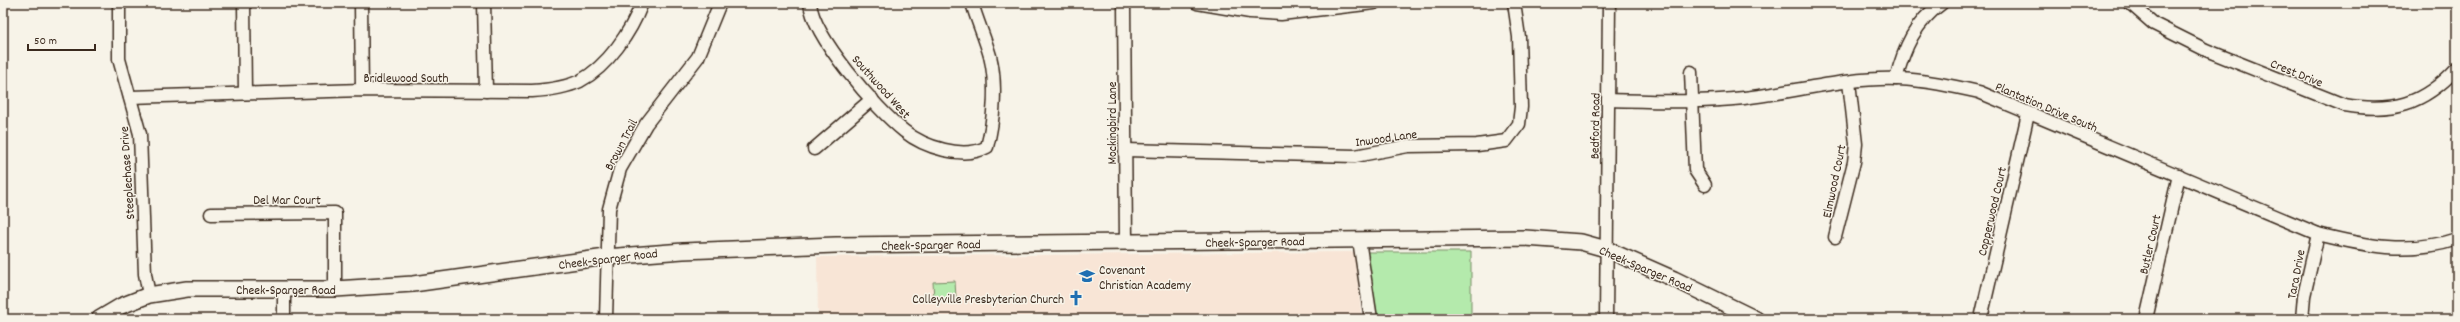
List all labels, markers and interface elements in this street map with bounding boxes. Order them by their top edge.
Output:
scale bar [28,26,95,52]
text: 50 m [34,33,57,50]
street label: Southwood West [846,51,914,124]
street label: Crest Drive [2267,55,2326,94]
street label: Bridlewood South [363,70,449,89]
street label: Plantation Drive South [1992,78,2100,139]
street label: Mockingbird Lane [1104,81,1123,165]
street label: Bedford Road [1586,93,1607,159]
street label: Brown Trail [601,116,644,174]
street label: Steeplechase Drive [116,125,141,220]
street label: Inwood Lane [1354,126,1419,153]
street label: Elmwood Court [1818,143,1853,220]
street label: Copperwood Court [1974,165,2013,258]
street label: Del Mar Court [253,192,321,211]
street label: Butler Court [2135,213,2168,276]
street label: Cheek-Sparger Road [1205,233,1305,254]
street label: Cheek-Sparger Road [881,236,981,257]
street label: Cheek-Sparger Road [1595,242,1695,299]
street label: Cheek-Sparger Road [558,245,659,276]
street label: Tara Drive [2283,248,2312,301]
place label: Covenant Christian Academy [1099,262,1191,296]
school or university icon: Covenant Christian Academy [1078,267,1096,285]
street label: Cheek-Sparger Road [236,282,336,301]
church icon: Colleyville Presbyterian Church [1067,289,1085,307]
place label: Colleyville Presbyterian Church [912,291,1064,310]

